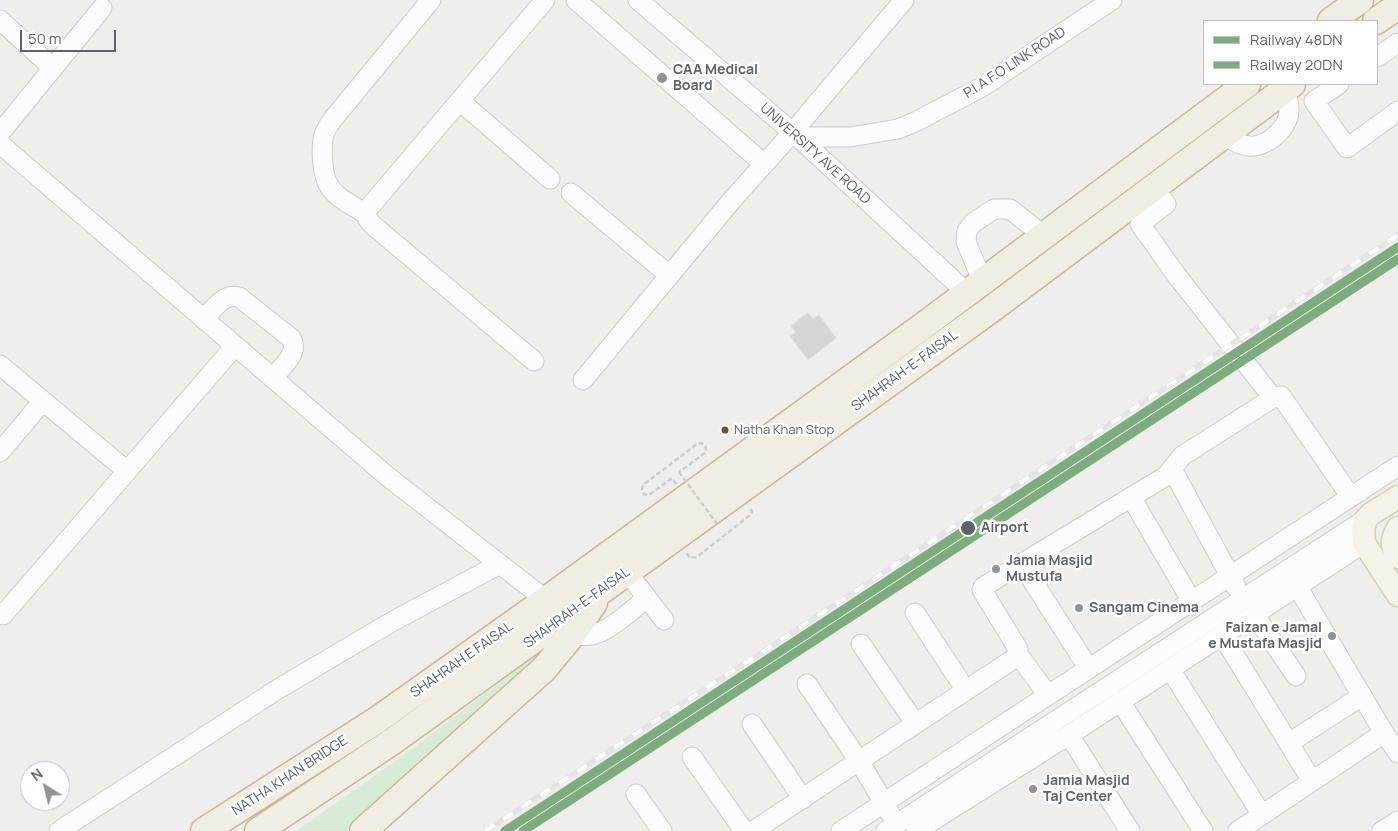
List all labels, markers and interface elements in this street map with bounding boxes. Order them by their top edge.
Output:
scale bar [22,20,119,52]
legend [1203,20,1378,85]
street label: P.I.A F.O LINK ROAD [961,24,1069,102]
text: 50 m [28,28,62,49]
text: Railway 48DN [1250,29,1343,50]
text: Railway 20DN [1250,54,1343,75]
place label: CAA Medical Board [673,62,758,94]
marker: CAA Medical Board [655,71,669,85]
street label: UNIVERSITY AVE ROAD [756,100,874,208]
street label: SHAHRAH-E-FAISAL [849,327,961,415]
place label: Natha Khan Stop [734,422,834,438]
marker: Natha Khan Stop [720,425,730,435]
marker: Airport [959,519,977,537]
place label: Airport [981,520,1029,536]
place label: Jamia Masjid Mustufa [1006,553,1093,586]
marker: Jamia Masjid Mustufa [990,563,1002,575]
street label: SHAHRAH-E-FAISAL [521,564,633,652]
place label: Sangam Cinema [1089,600,1199,616]
marker: Sangam Cinema [1073,602,1085,614]
street label: SHAHRAH E FAISAL [408,618,516,702]
place label: Faizan e Jamal e Mustafa Masjid [1208,620,1322,652]
marker: Faizan e Jamal e Mustafa Masjid [1326,630,1338,642]
street label: NATHA KHAN BRIDGE [229,732,351,820]
north arrow [20,761,70,811]
text: N [27,764,46,785]
place label: Jamia Masjid Taj Center [1043,773,1130,806]
marker: Jamia Masjid Taj Center [1027,783,1039,795]

